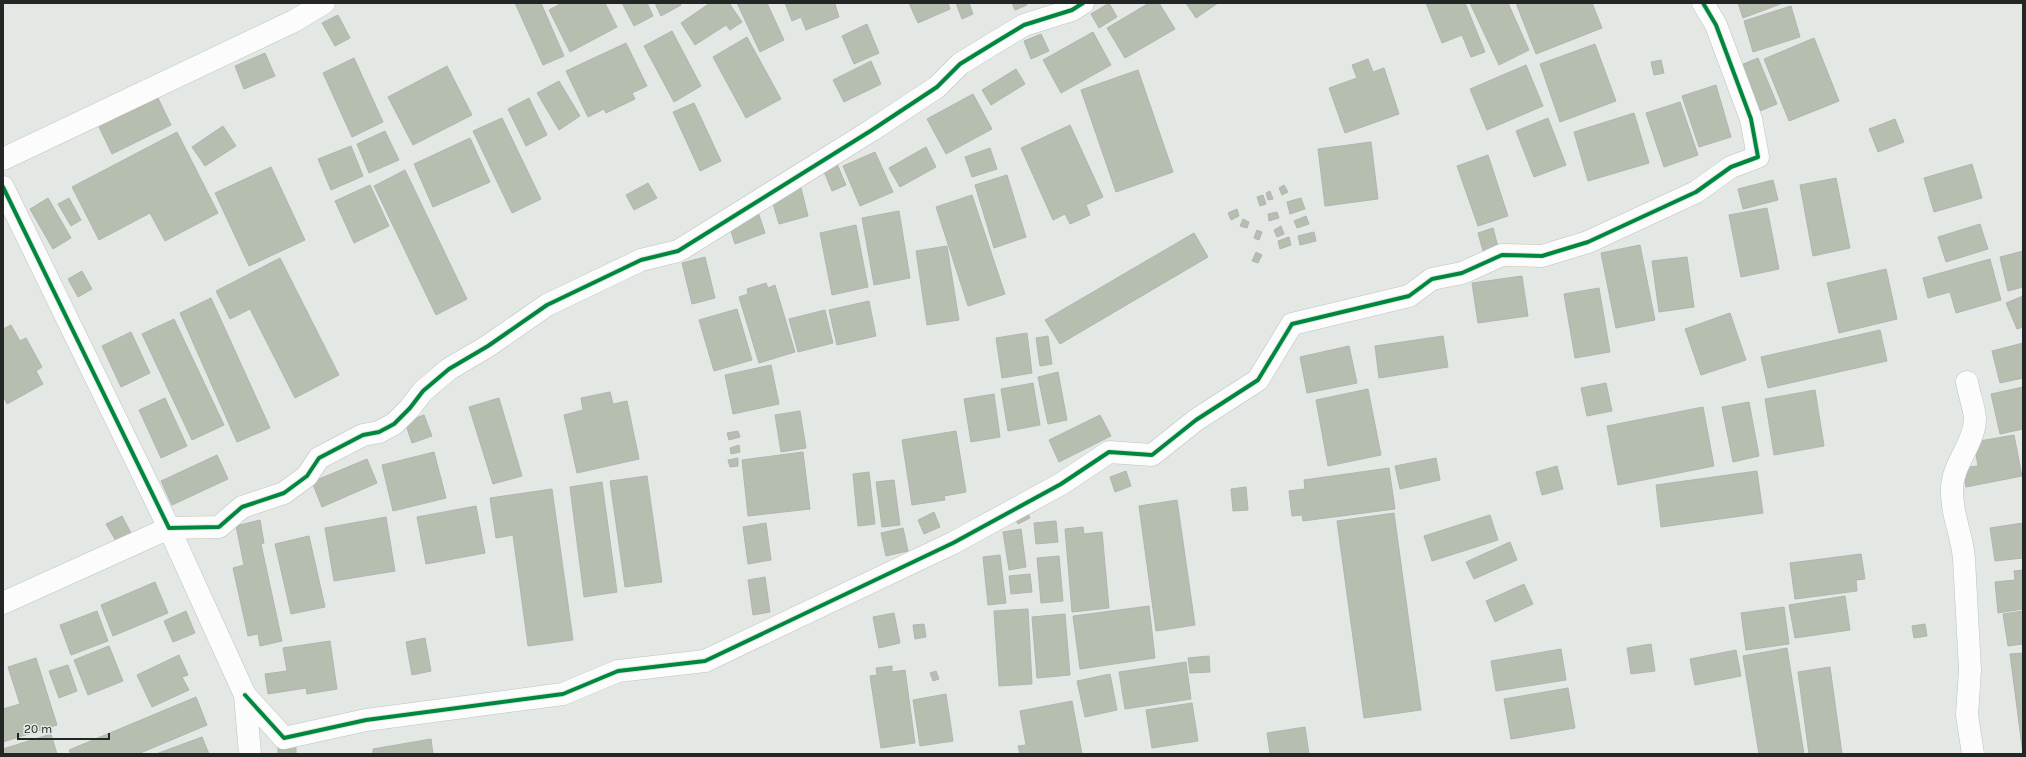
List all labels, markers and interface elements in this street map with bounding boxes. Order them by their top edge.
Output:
scale bar [18,715,109,741]
text: 20 m [24,722,52,736]

